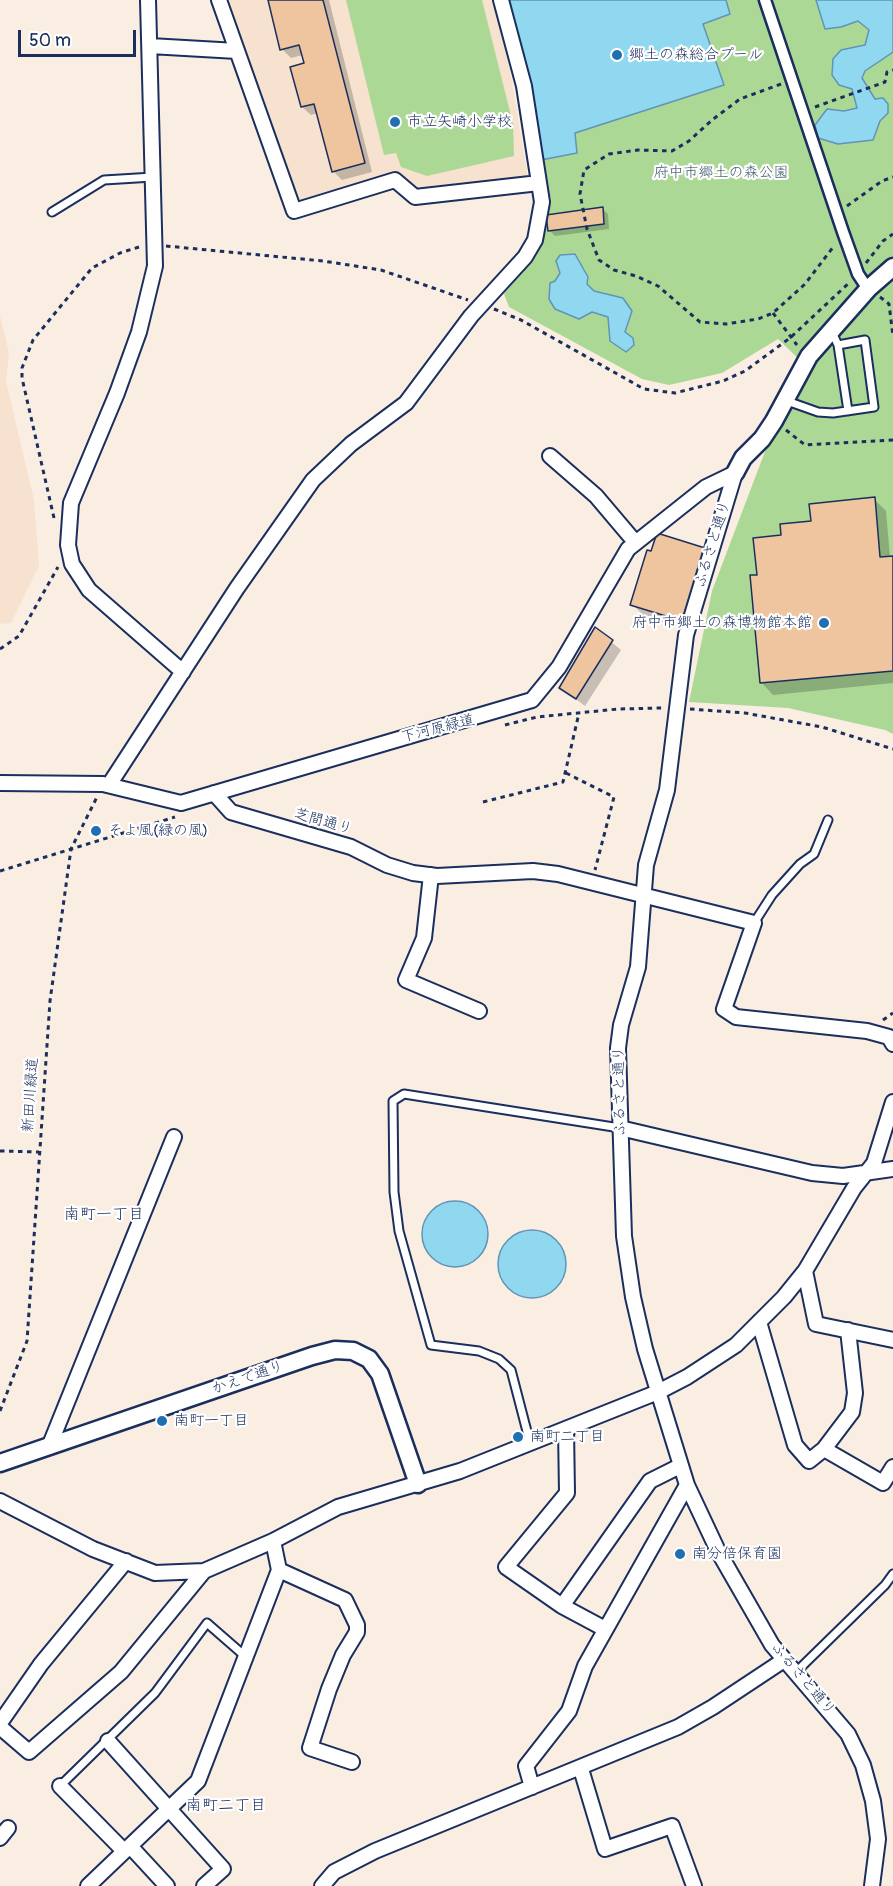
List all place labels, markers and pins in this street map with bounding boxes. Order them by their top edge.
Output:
place label: 郷土の森総合プール [629,46,763,64]
marker: 郷土の森総合プール [610,48,624,62]
place label: 市立矢崎小学校 [407,113,512,131]
marker: 市立矢崎小学校 [388,115,402,129]
place label: 府中市郷土の森博物館本館 [632,614,812,632]
marker: 府中市郷土の森博物館本館 [817,616,831,630]
place label: そよ風(緑の風) [108,822,208,840]
marker: そよ風(緑の風) [89,824,103,838]
place label: 南町一丁目 [174,1412,249,1430]
marker: 南町一丁目 [155,1414,169,1428]
place label: 南町二丁目 [530,1428,605,1446]
marker: 南町二丁目 [511,1430,525,1444]
place label: 南分倍保育園 [692,1545,782,1563]
marker: 南分倍保育園 [673,1547,687,1561]

